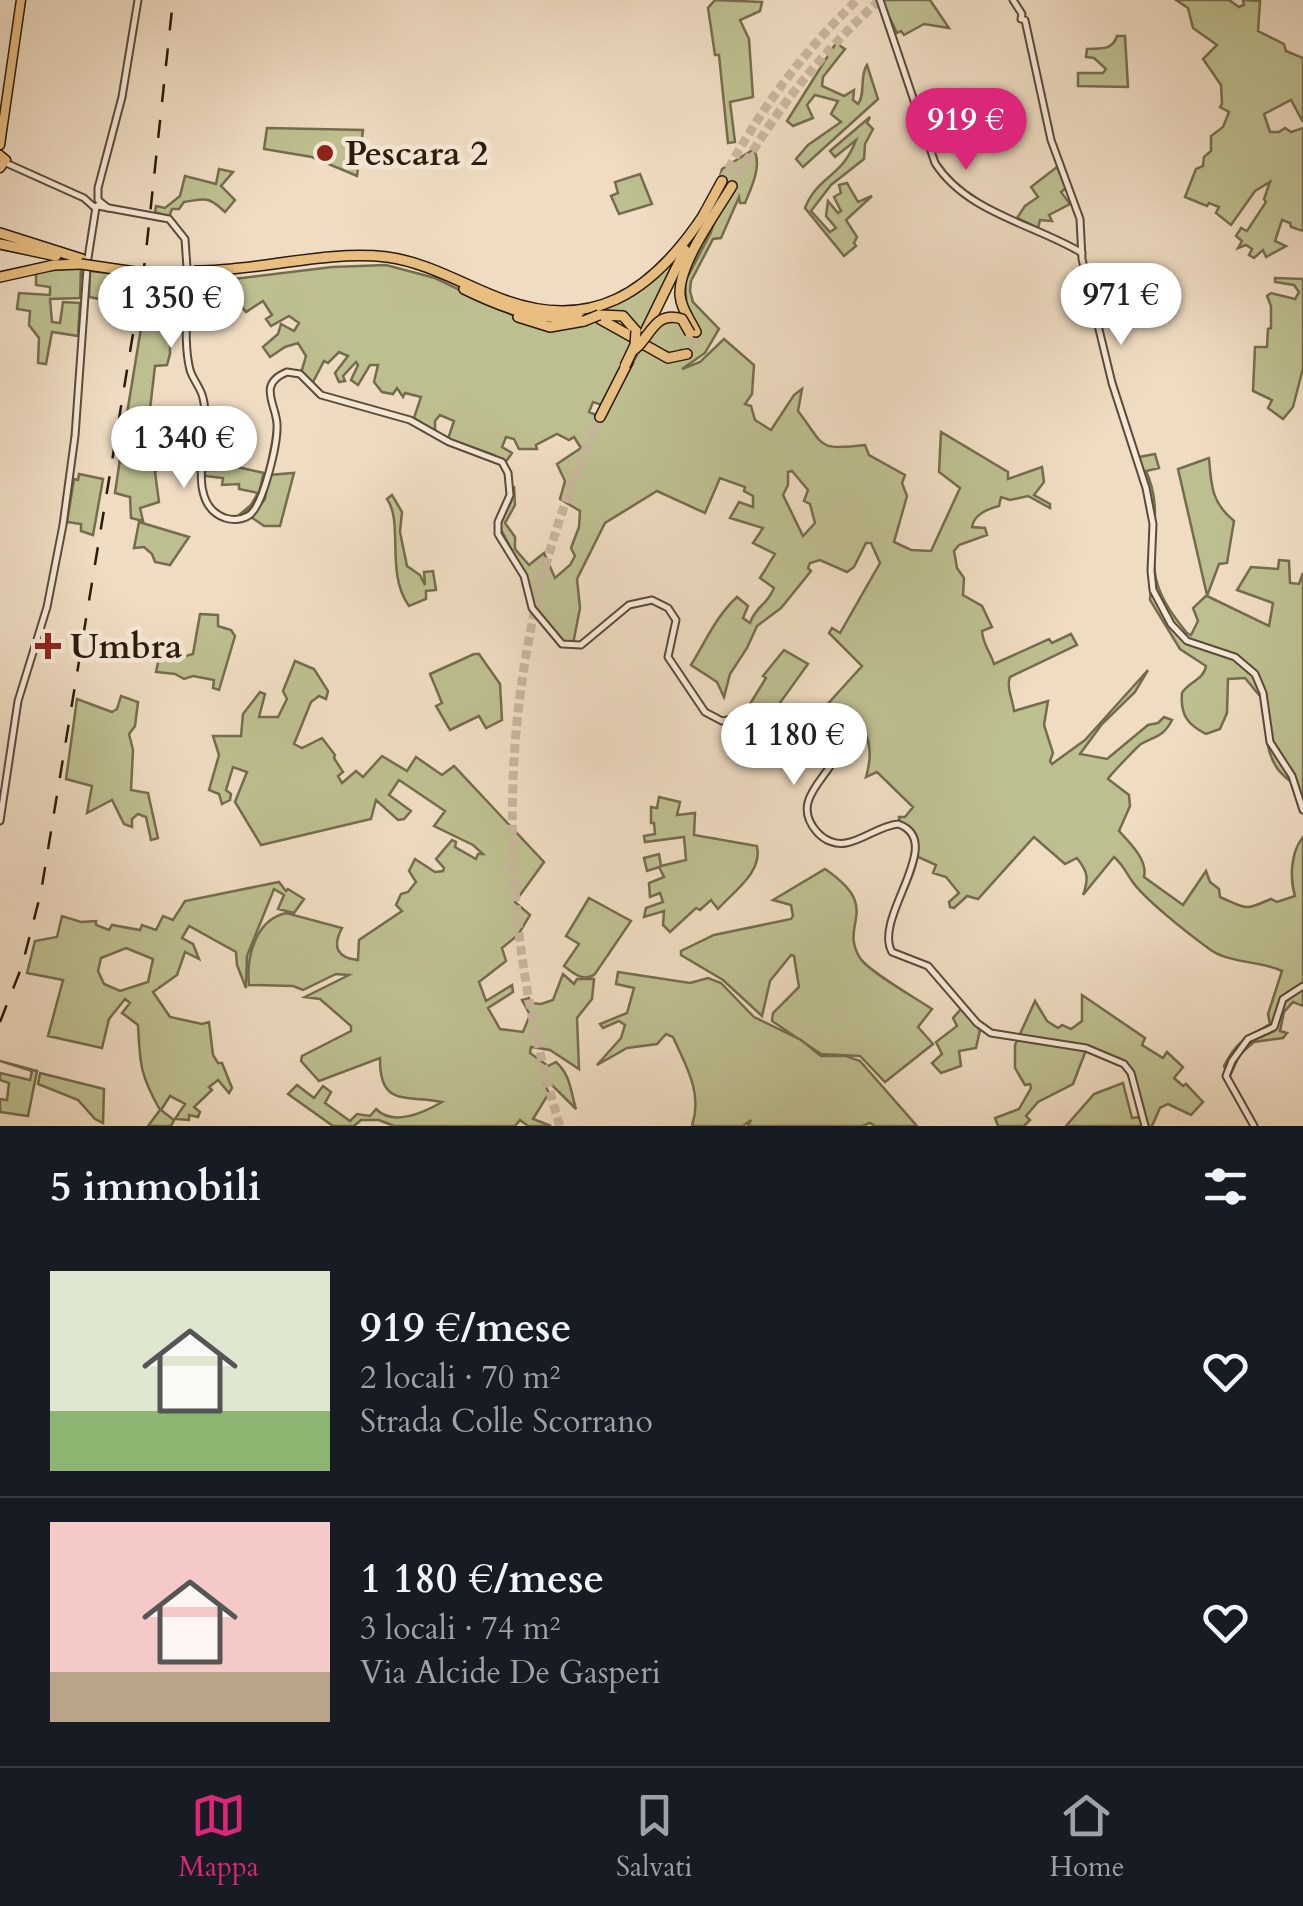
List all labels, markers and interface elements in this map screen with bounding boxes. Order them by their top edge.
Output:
pin: 919 € [896,88,1036,173]
text: 919 € [928,98,1004,142]
place label: Pescara 2 [345,130,488,178]
marker: Pescara 2 [314,142,336,164]
pin: 971 € [1051,263,1191,348]
pin: 1 350 € [79,266,263,351]
text: 971 € [1083,273,1159,317]
text: 1 350 € [120,276,222,320]
pin: 1 340 € [92,406,276,491]
text: 1 340 € [133,416,235,460]
place label: Umbra [70,623,182,671]
marker: Umbra [35,633,61,659]
pin: 1 180 € [702,703,886,788]
text: 1 180 € [743,713,845,757]
text: 5 immobili [50,1158,261,1215]
icon: filters [1198,1159,1253,1214]
text: 919 €/mese [360,1299,571,1356]
icon: home [130,1311,250,1431]
icon: heart [1198,1344,1253,1399]
text: 2 locali · 70 m² [360,1356,560,1400]
text: Strada Colle Scorrano [360,1400,653,1444]
text: 1 180 €/mese [360,1550,604,1607]
icon: home [130,1562,250,1682]
icon: heart [1198,1595,1253,1650]
text: 3 locali · 74 m² [360,1607,560,1651]
text: Via Alcide De Gasperi [360,1651,661,1695]
tab: Mappa [179,1788,259,1886]
tab: Salvati [616,1788,692,1886]
tab: Home [1049,1788,1124,1886]

